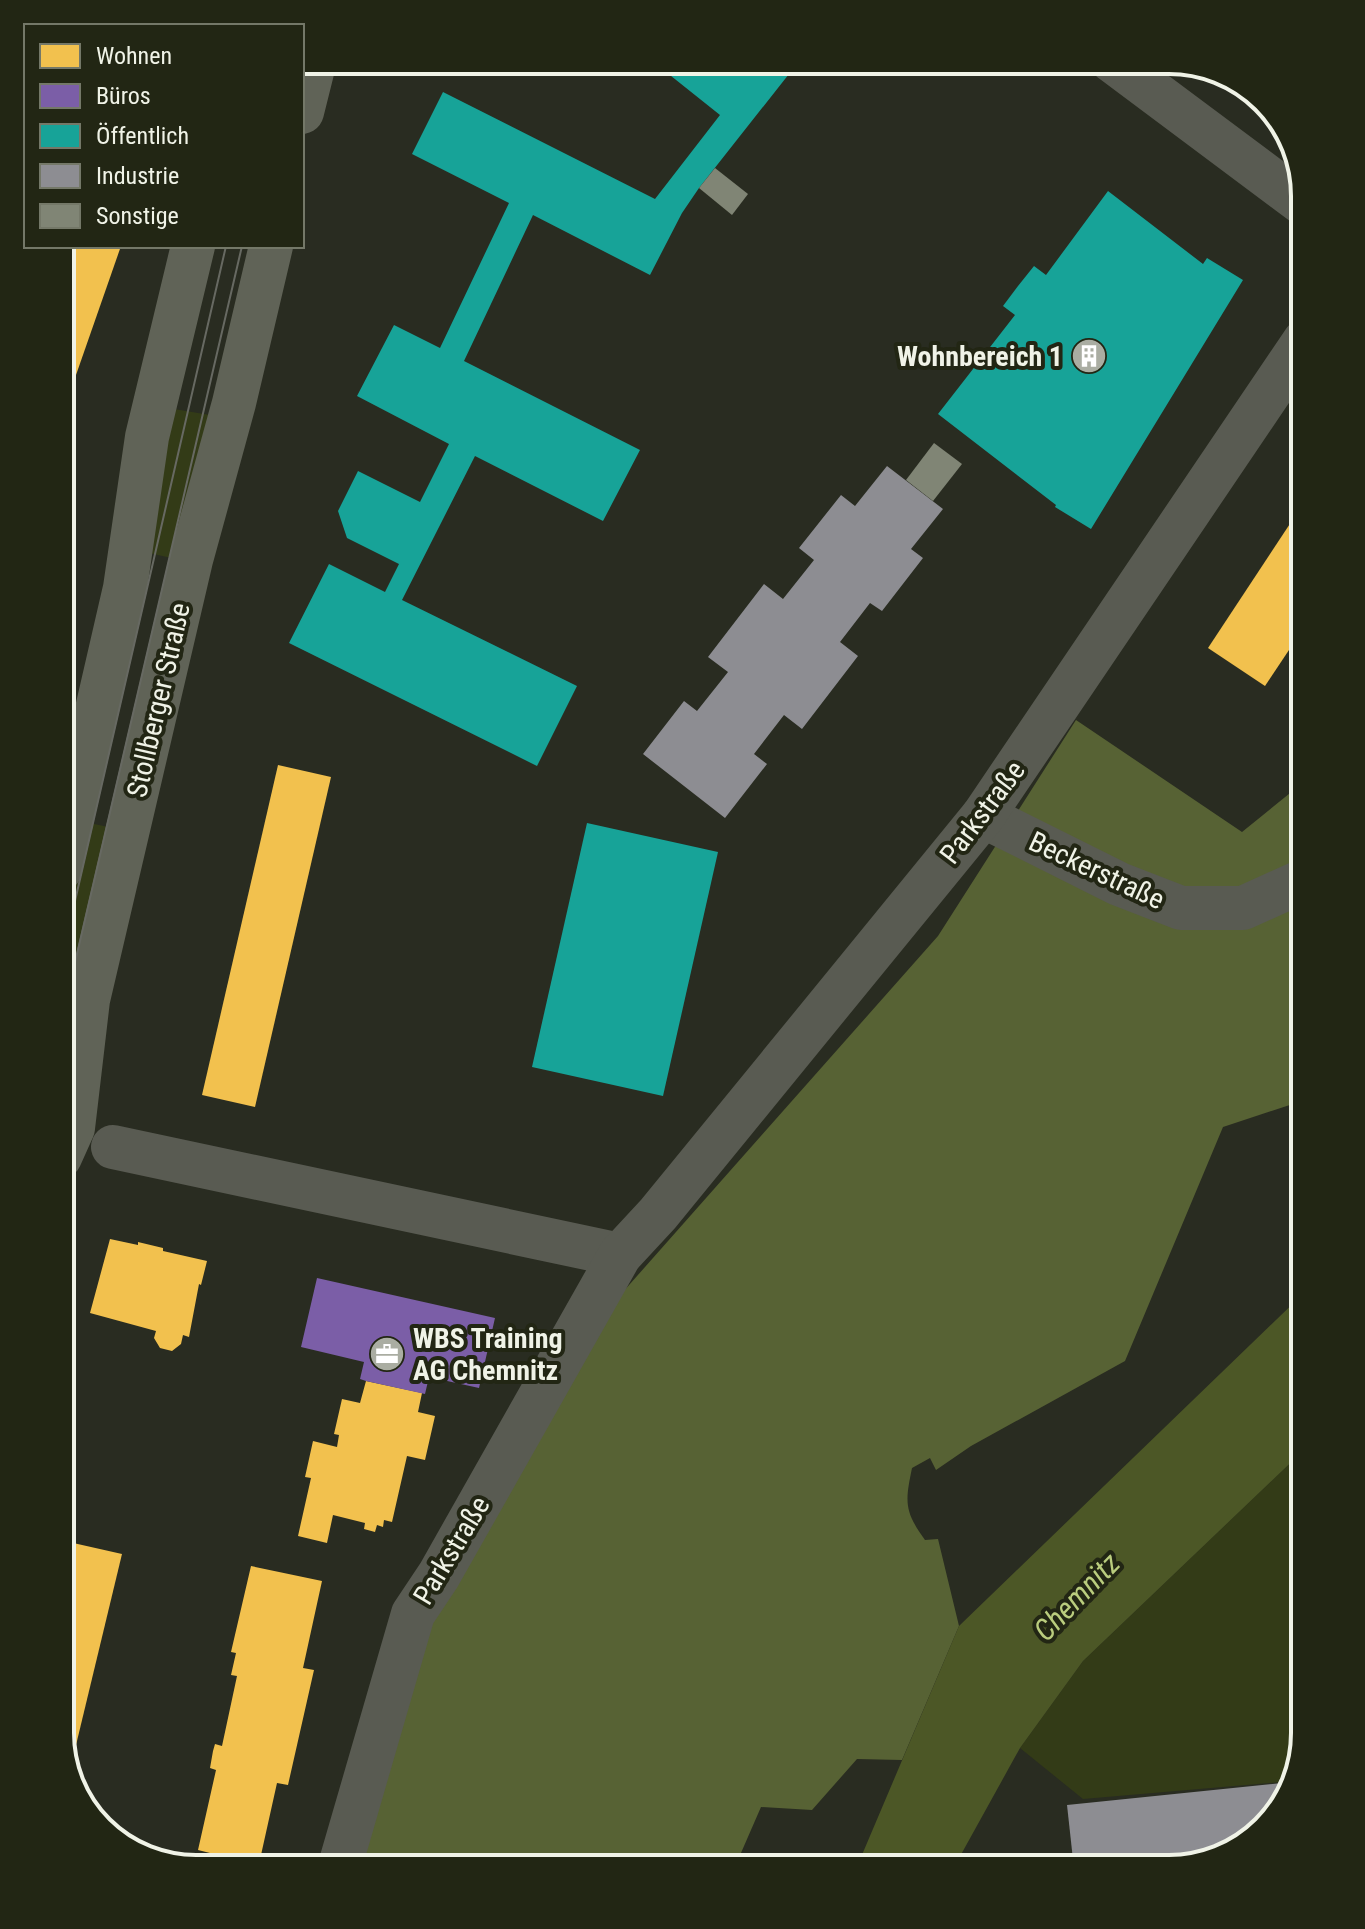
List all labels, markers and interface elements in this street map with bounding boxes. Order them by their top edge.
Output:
legend [24,24,304,248]
text: Wohnen [96,42,172,70]
text: Büros [96,82,151,110]
text: Öffentlich [96,122,189,150]
text: Industrie [96,162,179,190]
text: Sonstige [96,202,179,230]
building icon: Wohnbereich 1 [1070,337,1108,375]
place label: Wohnbereich 1 [897,340,1063,373]
street label: Stollberger Straße [120,600,197,801]
street label: Parkstraße [933,754,1032,870]
street label: Beckerstraße [1024,825,1170,916]
place label: WBS Training AG Chemnitz [413,1322,563,1387]
office icon: WBS Training AG Chemnitz [368,1335,406,1373]
street label: Parkstraße [406,1490,497,1610]
water label: Chemnitz [1026,1545,1127,1648]

